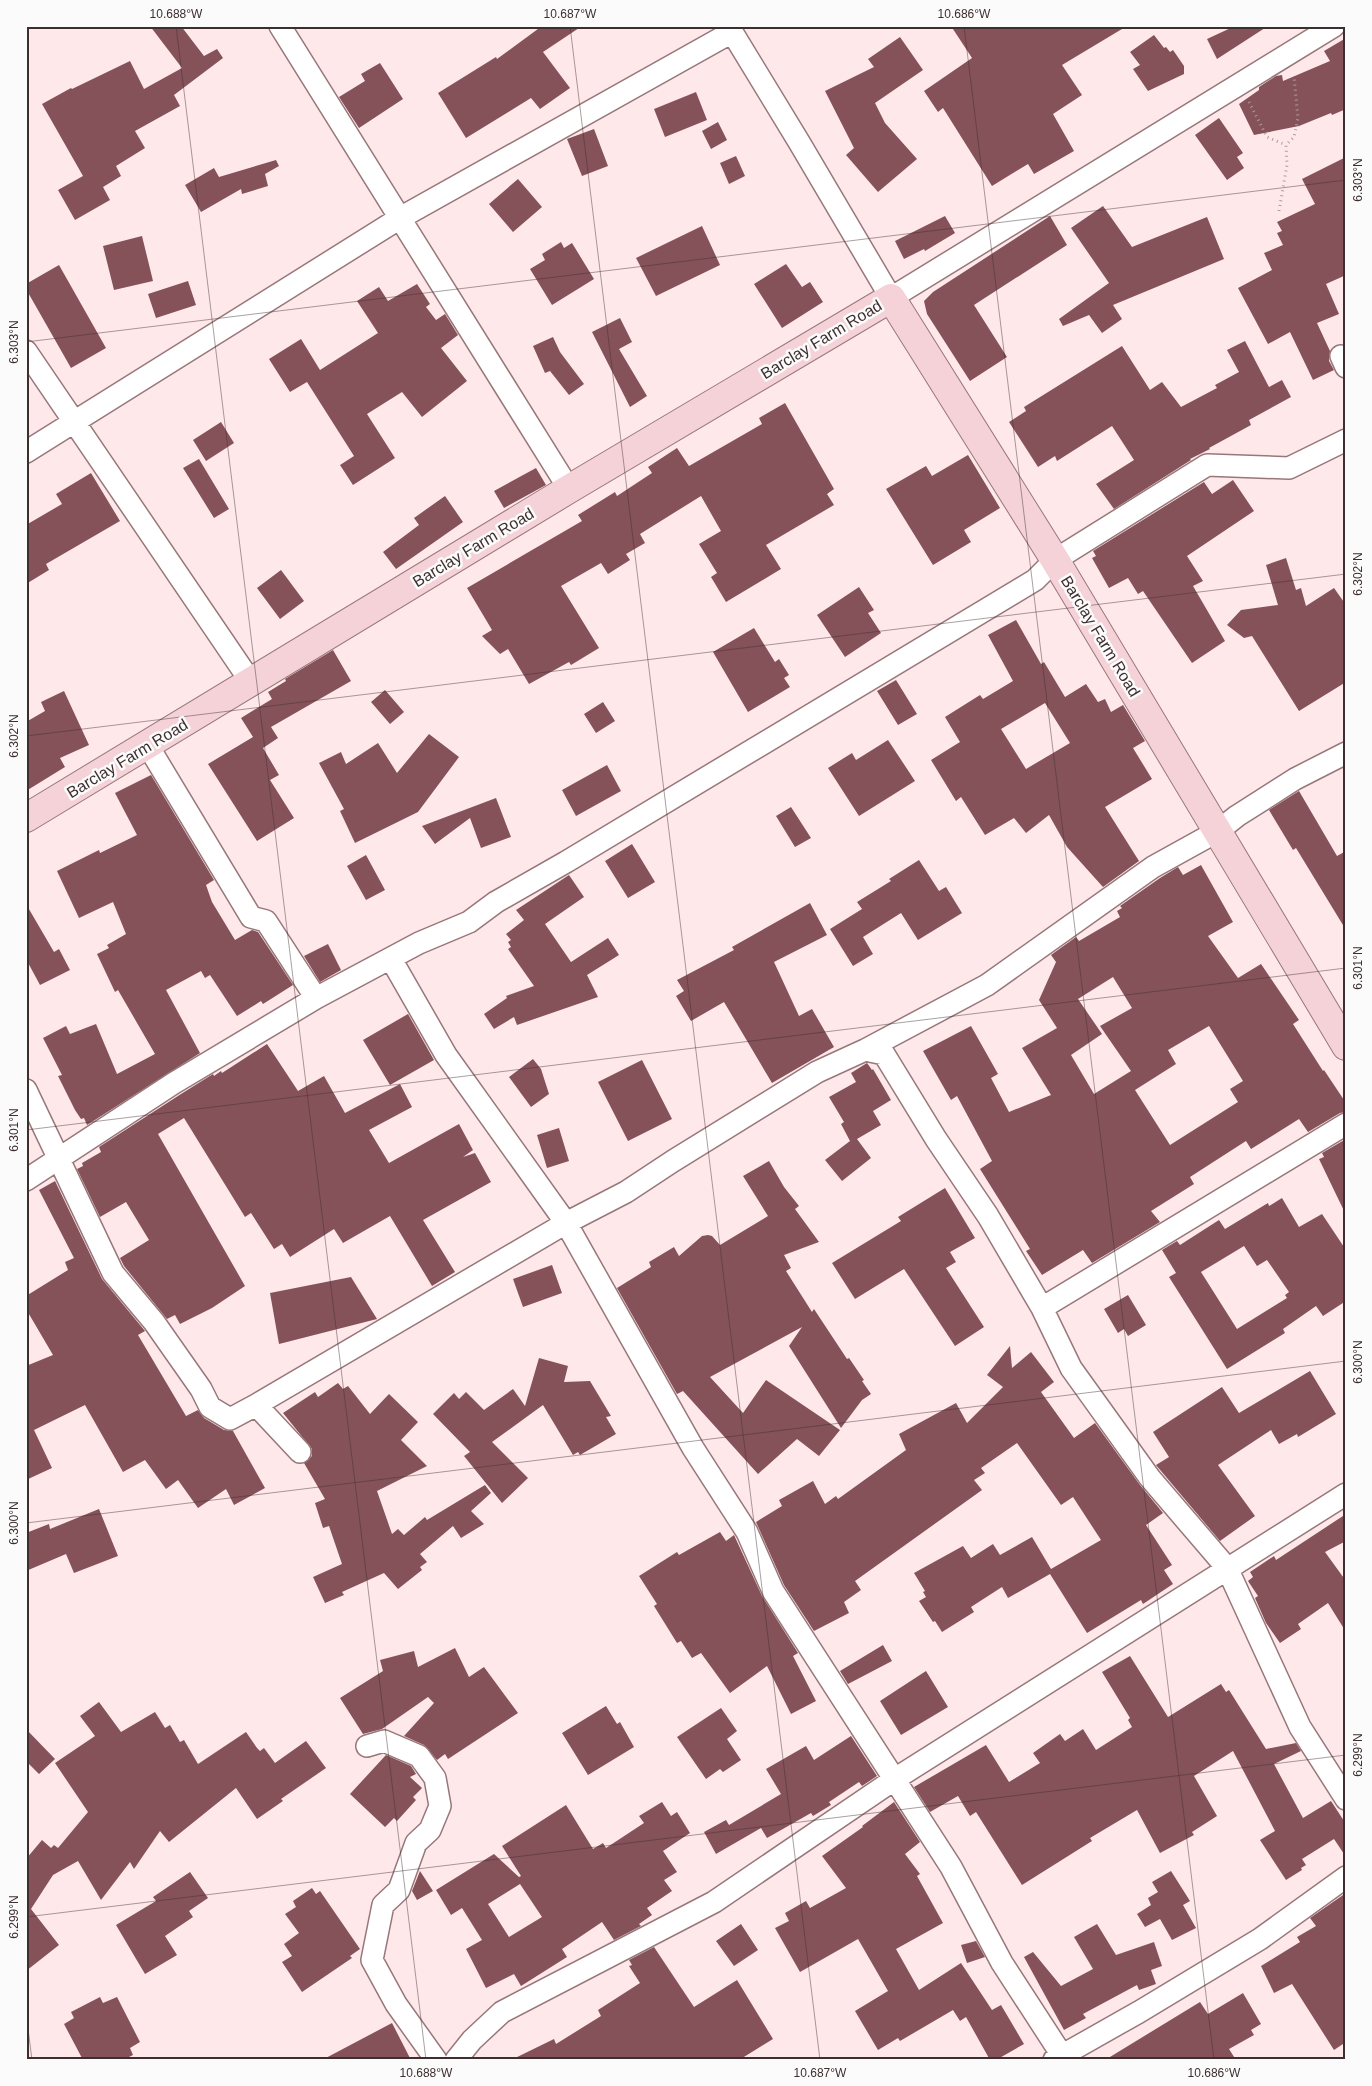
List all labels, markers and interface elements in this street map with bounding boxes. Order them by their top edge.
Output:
text: 10.688°W [150,7,203,21]
text: 10.687°W [544,7,597,21]
text: 10.686°W [938,7,991,21]
text: 6.303°N [1351,158,1365,202]
street label: Barclay Farm Road [758,297,885,382]
text: 6.303°N [7,320,21,364]
street label: Barclay Farm Road [410,505,537,590]
text: 6.302°N [1351,552,1365,596]
street label: Barclay Farm Road [1058,573,1143,700]
text: 6.302°N [7,714,21,758]
street label: Barclay Farm Road [64,716,191,801]
text: 6.301°N [1351,946,1365,990]
text: 6.301°N [7,1108,21,1152]
text: 6.300°N [1351,1340,1365,1384]
text: 6.300°N [7,1501,21,1545]
text: 6.299°N [1351,1733,1365,1777]
text: 6.299°N [7,1895,21,1939]
text: 10.688°W [400,2066,453,2080]
text: 10.687°W [794,2066,847,2080]
text: 10.686°W [1188,2066,1241,2080]

